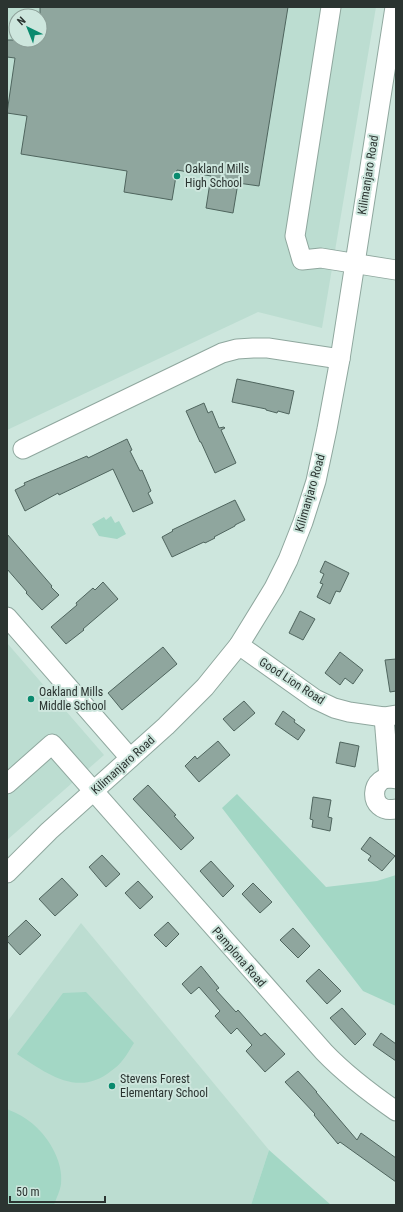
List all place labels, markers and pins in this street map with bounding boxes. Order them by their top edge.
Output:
place label: Oakland Mills High School [185,162,249,190]
marker: Oakland Mills High School [172,171,182,181]
place label: Oakland Mills Middle School [39,685,106,713]
marker: Oakland Mills Middle School [26,694,36,704]
place label: Stevens Forest Elementary School [120,1072,208,1100]
marker: Stevens Forest Elementary School [107,1081,117,1091]

